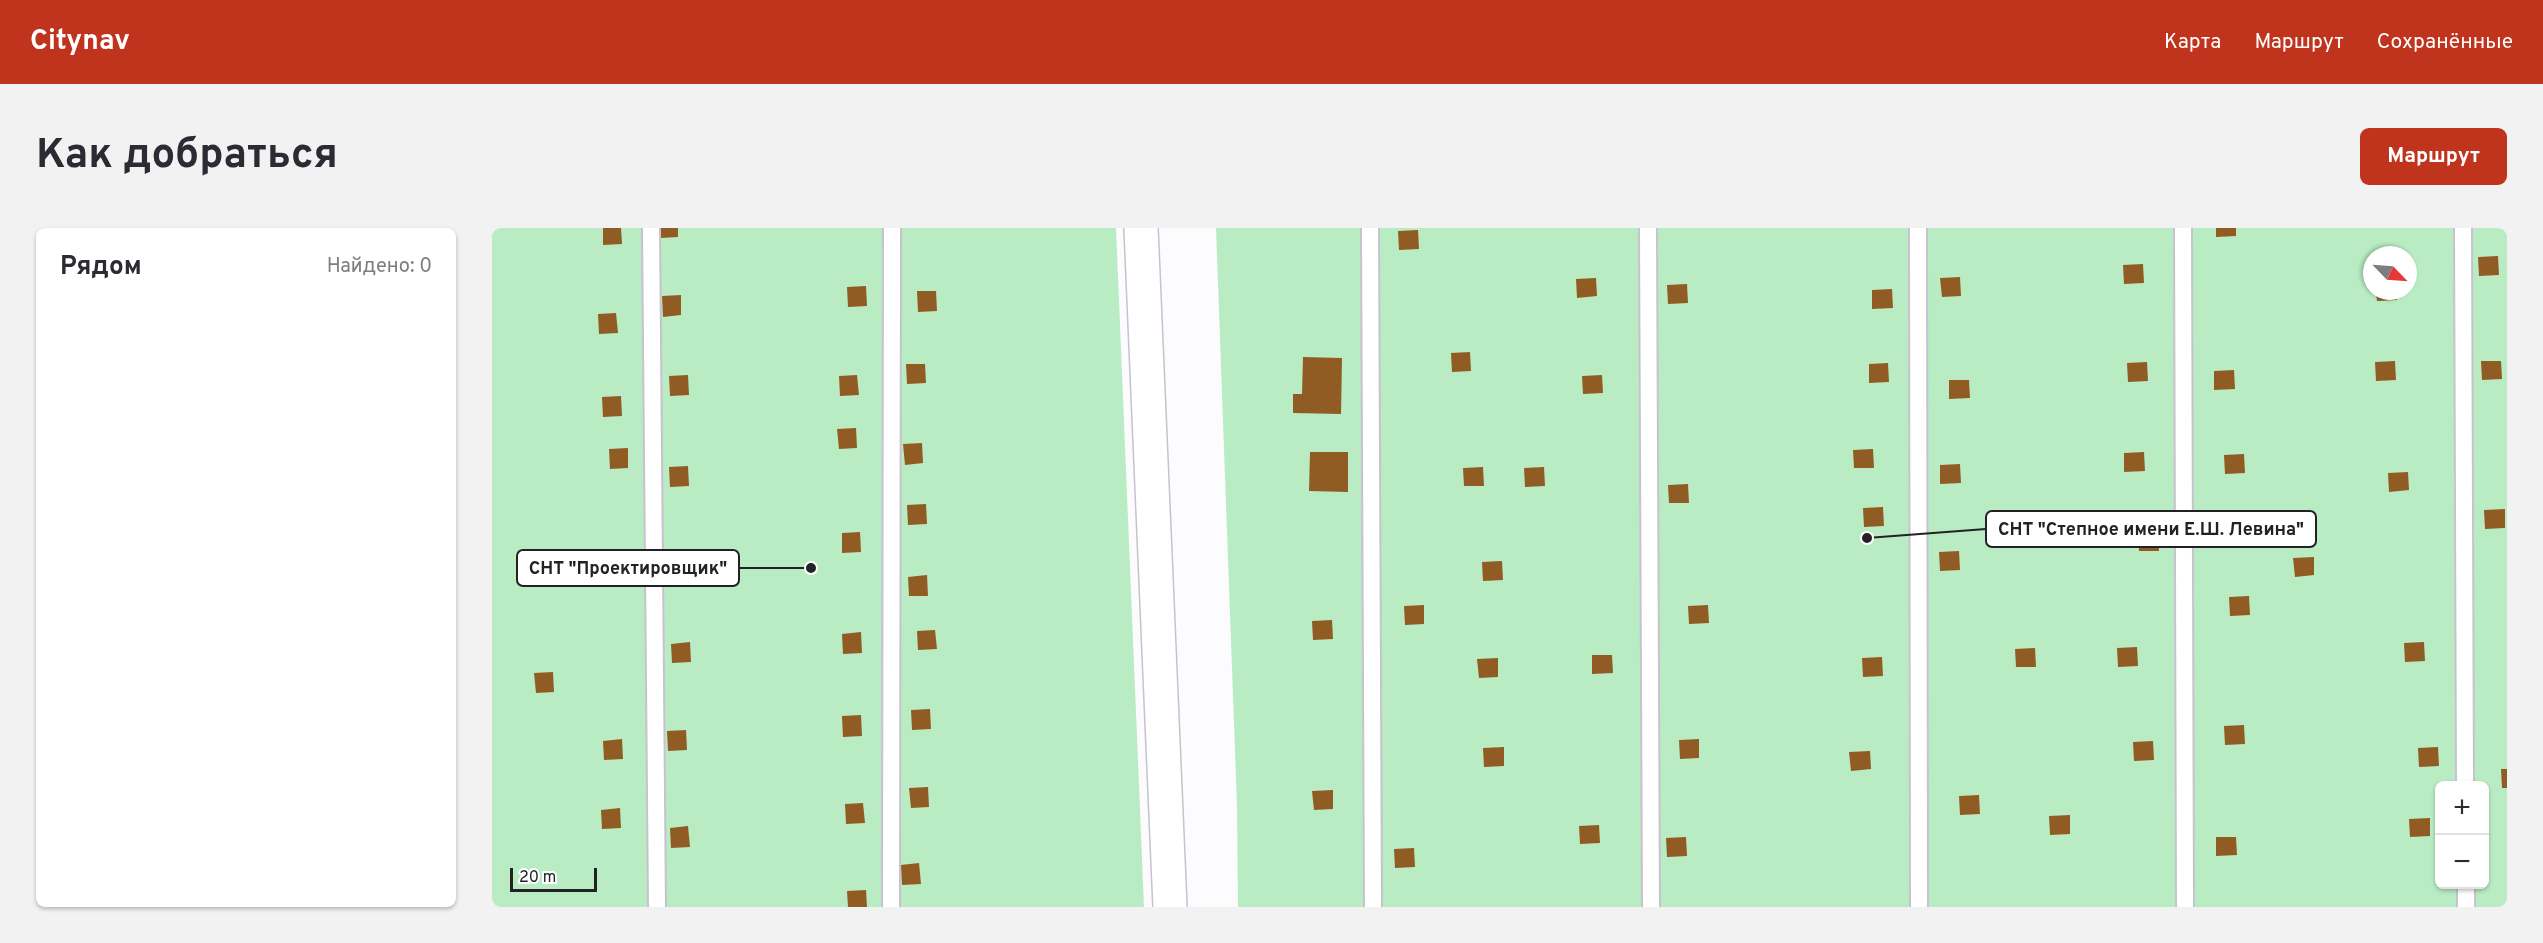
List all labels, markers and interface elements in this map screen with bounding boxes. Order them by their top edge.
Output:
text: Citynav [30,24,130,60]
text: Карта [2164,29,2221,56]
text: Маршрут [2254,29,2344,56]
text: Сохранённые [2377,29,2513,56]
button: Маршрут [2360,128,2507,185]
text: Как добраться [36,130,338,183]
north arrow [2363,246,2417,300]
text: Рядом [60,251,142,284]
text: Найдено: 0 [327,254,432,280]
callout: СНТ "Степное имени Е.Ш. Левина" [1986,511,2316,547]
text: СНТ "Степное имени Е.Ш. Левина" [1998,519,2304,542]
callout: СНТ "Проектировщик" [517,550,739,586]
text: СНТ "Проектировщик" [529,558,727,581]
map controls [2435,781,2489,889]
button: + [2435,781,2489,835]
button: − [2435,835,2489,889]
scale bar [510,865,597,892]
text: 20 m [519,868,556,888]

